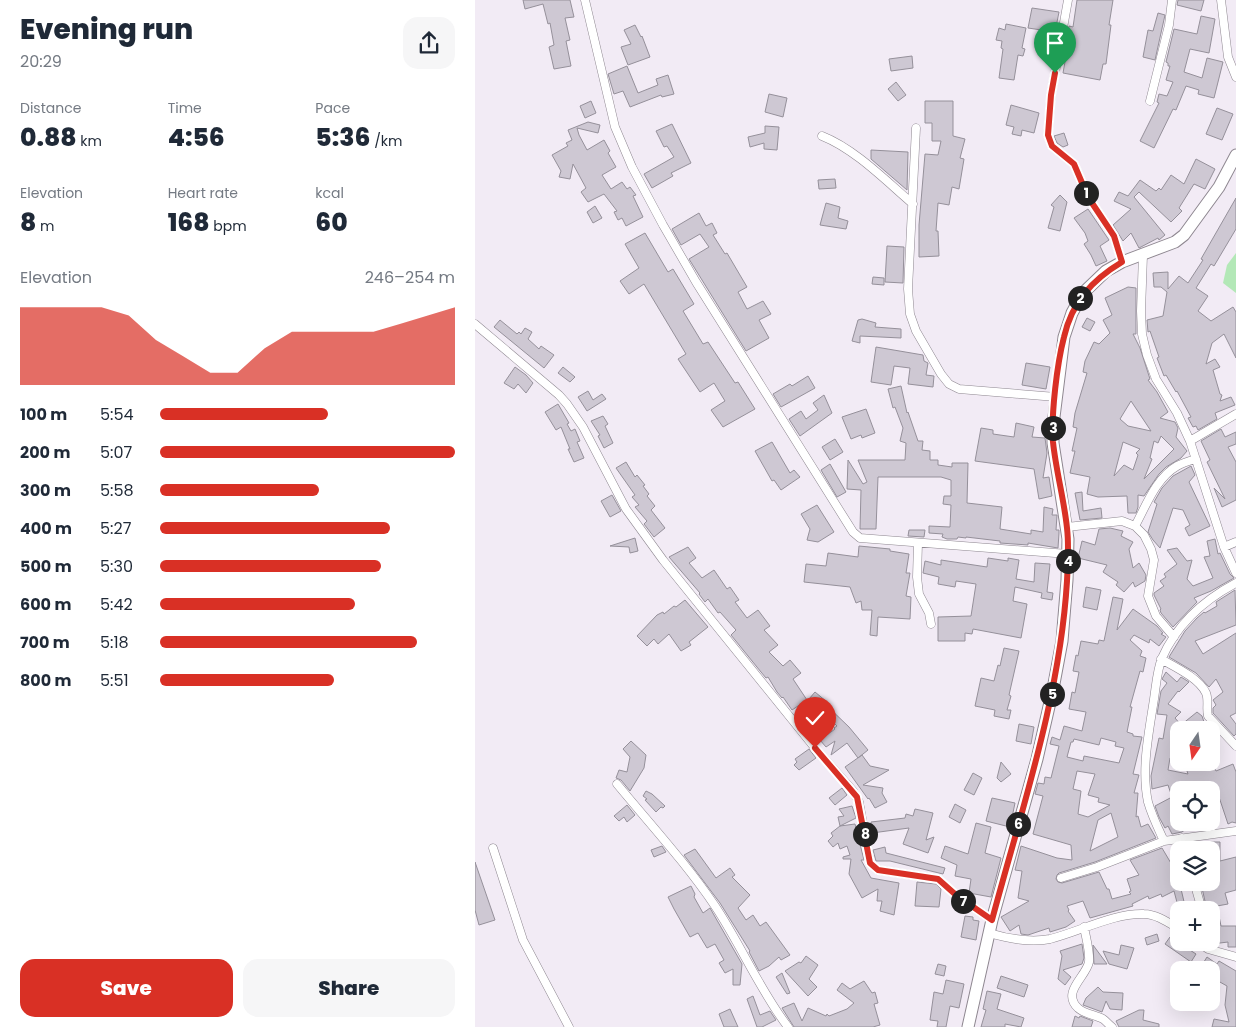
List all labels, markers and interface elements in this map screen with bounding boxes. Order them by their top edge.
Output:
text: Evening run [20,10,193,49]
button: share [403,17,455,69]
pin [1034,22,1076,73]
icon: arrive [1041,29,1069,57]
text: 20:29 [20,50,62,73]
text: Distance [20,98,81,118]
text: Time [168,98,202,118]
text: Pace [315,98,350,118]
text: 0.88 [20,120,77,155]
text: 4:56 [168,120,225,155]
text: 5:36 [315,120,370,155]
text: km [77,131,102,151]
text: /km [370,131,402,151]
pin: 1 [1073,180,1099,206]
text: Elevation [20,183,83,203]
text: Heart rate [168,183,238,203]
text: kcal [315,183,344,203]
text: 1 [1084,183,1089,203]
text: 8 [20,205,36,240]
text: 168 [168,205,210,240]
text: 60 [315,205,348,240]
text: m [36,216,55,236]
text: bpm [210,216,247,236]
text: Elevation [20,266,92,289]
text: 246–254 m [365,266,455,289]
pin: 2 [1067,286,1093,310]
text: 2 [1077,288,1085,308]
text: 100 m [20,403,67,426]
text: 5:54 [100,403,134,426]
pin: 3 [1041,416,1065,440]
text: 3 [1049,418,1058,438]
text: 200 m [20,441,70,464]
text: 5:07 [100,441,132,464]
text: 300 m [20,479,71,502]
text: 5:58 [100,479,134,502]
text: 400 m [20,517,72,540]
text: 5:27 [100,517,131,540]
pin: 4 [1055,548,1081,574]
text: 4 [1064,551,1073,571]
text: 500 m [20,555,72,578]
text: 5:30 [100,555,133,578]
text: 600 m [20,593,71,616]
text: 5:42 [100,593,133,616]
text: 700 m [20,631,70,654]
text: 5:18 [100,631,129,654]
text: 800 m [20,669,72,692]
text: 5:51 [100,669,129,692]
pin: 5 [1039,682,1065,706]
text: 5 [1048,684,1057,704]
pin [794,697,836,748]
icon: check [801,704,829,732]
north arrow [1170,721,1220,771]
map controls [1170,721,1220,1011]
button: locate [1170,781,1220,831]
pin: 6 [1005,812,1031,836]
text: 6 [1014,814,1023,834]
pin: 8 [853,822,877,846]
text: 8 [861,824,870,844]
button: layers [1170,841,1220,891]
pin: 7 [951,888,975,914]
text: 7 [960,891,967,911]
button: + [1170,901,1220,951]
button: Save [20,959,233,1017]
button: Share [243,959,455,1017]
button: − [1170,961,1220,1011]

